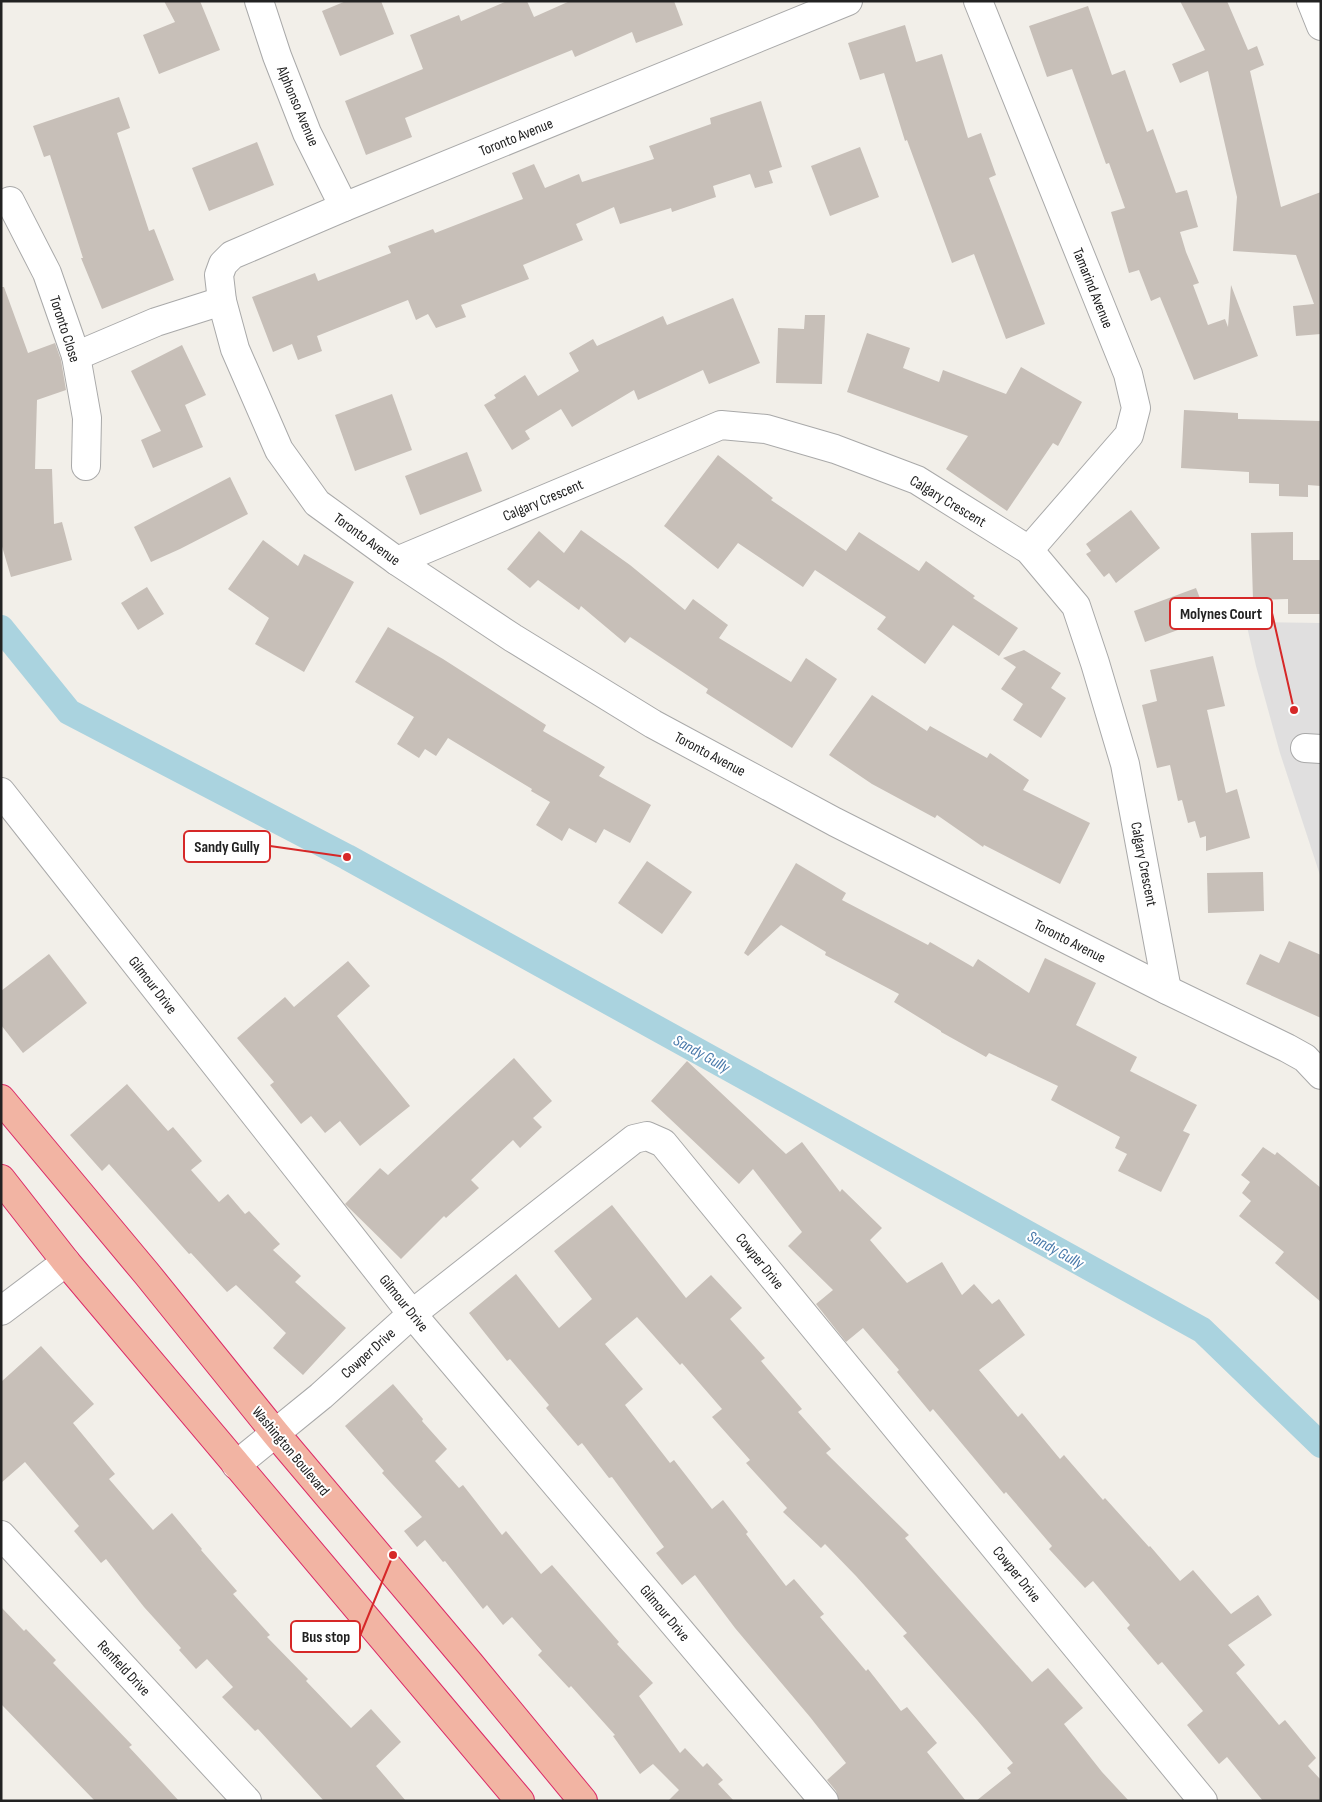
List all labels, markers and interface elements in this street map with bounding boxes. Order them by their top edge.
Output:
street label: Alphonso Avenue [272,62,323,149]
street label: Toronto Avenue [477,114,556,161]
street label: Tamarind Avenue [1068,245,1117,331]
street label: Toronto Close [45,293,84,365]
street label: Calgary Crescent [906,471,990,532]
street label: Calgary Crescent [500,475,587,526]
street label: Toronto Avenue [330,509,404,570]
callout: Molynes Court [1170,598,1272,629]
text: Molynes Court [1180,605,1262,624]
street label: Toronto Avenue [671,728,749,781]
street label: Calgary Crescent [1126,820,1161,908]
callout: Sandy Gully [184,831,270,862]
text: Sandy Gully [194,838,260,857]
street label: Toronto Avenue [1031,915,1109,968]
street label: Gilmour Drive [124,953,181,1018]
water label: Sandy Gully [670,1031,734,1078]
water label: Sandy Gully [1024,1227,1088,1274]
street label: Cowper Drive [731,1229,788,1293]
street label: Gilmour Drive [375,1271,432,1336]
street label: Cowper Drive [337,1324,400,1383]
street label: Washington Boulevard [248,1403,334,1500]
street label: Cowper Drive [988,1542,1045,1606]
street label: Gilmour Drive [635,1581,694,1646]
callout: Bus stop [291,1621,360,1652]
text: Bus stop [302,1628,350,1647]
street label: Renfield Drive [93,1636,154,1700]

